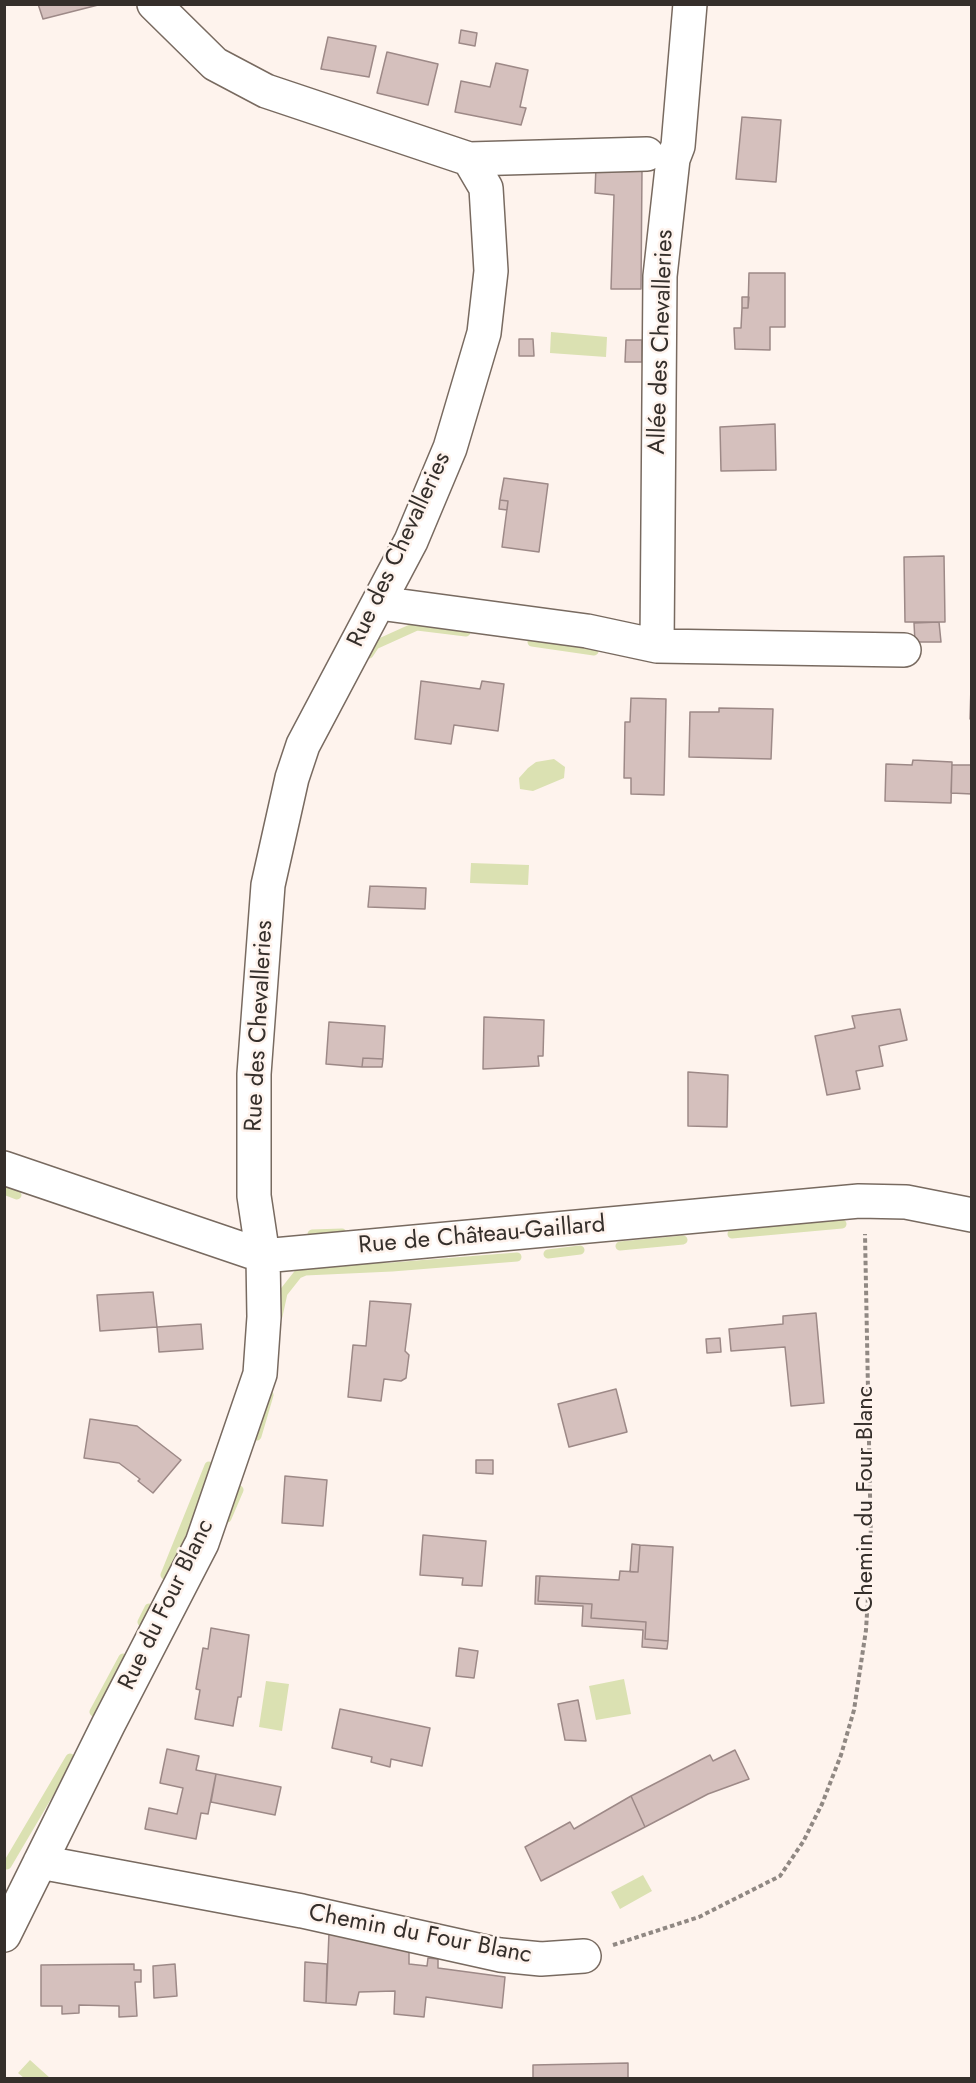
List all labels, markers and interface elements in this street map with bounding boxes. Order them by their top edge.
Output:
street label: Allée des Chevalleries [644,229,680,455]
street label: Rue des Chevalleries [342,448,458,652]
street label: Rue des Chevalleries [240,920,280,1132]
street label: Rue de Château-Gaillard [357,1211,607,1261]
street label: Chemin du Four Blanc [852,1386,880,1612]
street label: Rue du Four Blanc [113,1515,221,1695]
street label: Chemin du Four Blanc [306,1899,534,1971]

